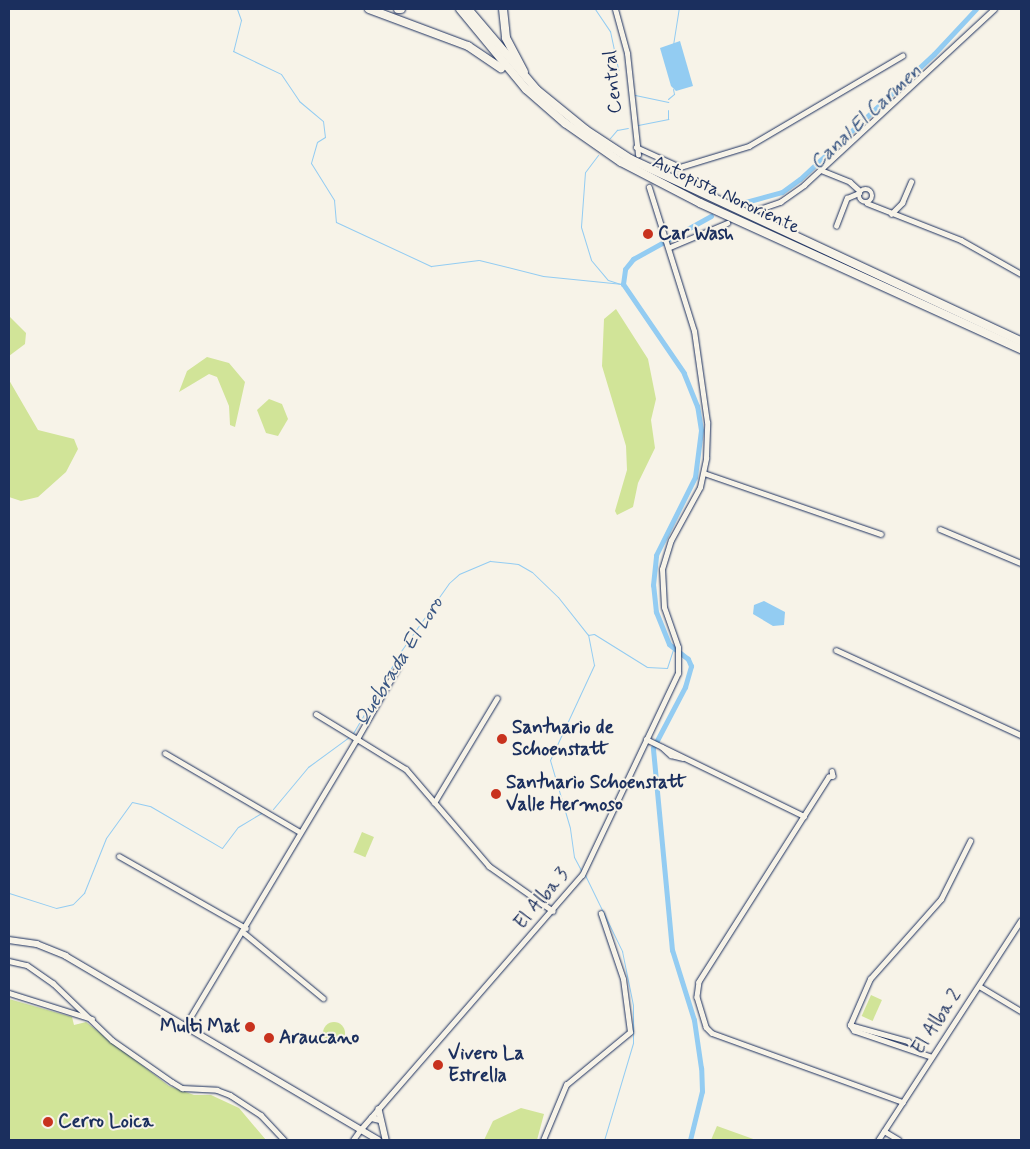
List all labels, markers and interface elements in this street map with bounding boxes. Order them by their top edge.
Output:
street label: Central [599,49,627,115]
water label: Canal El Carmen [803,57,929,177]
street label: Autopista Nororiente [648,151,804,239]
place label: Car Wash [658,223,737,245]
marker: Car Wash [642,228,654,240]
water label: Quebrada El Loro [349,593,449,731]
place label: Santuario de Schoenstatt [512,717,614,761]
marker: Santuario de Schoenstatt [496,733,508,745]
place label: Santuario Schoenstatt Valle Hermoso [506,772,686,816]
marker: Santuario Schoenstatt Valle Hermoso [490,788,502,800]
street label: El Alba 3 [510,864,574,934]
street label: El Alba 2 [908,985,966,1059]
place label: Multi Mat [160,1016,240,1038]
marker: Multi Mat [244,1021,256,1033]
place label: Araucano [279,1027,359,1049]
marker: Araucano [263,1032,275,1044]
place label: Vivero La Estrella [448,1043,524,1087]
marker: Vivero La Estrella [432,1059,444,1071]
place label: Cerro Loica [58,1111,153,1133]
marker: Cerro Loica [42,1116,54,1128]

